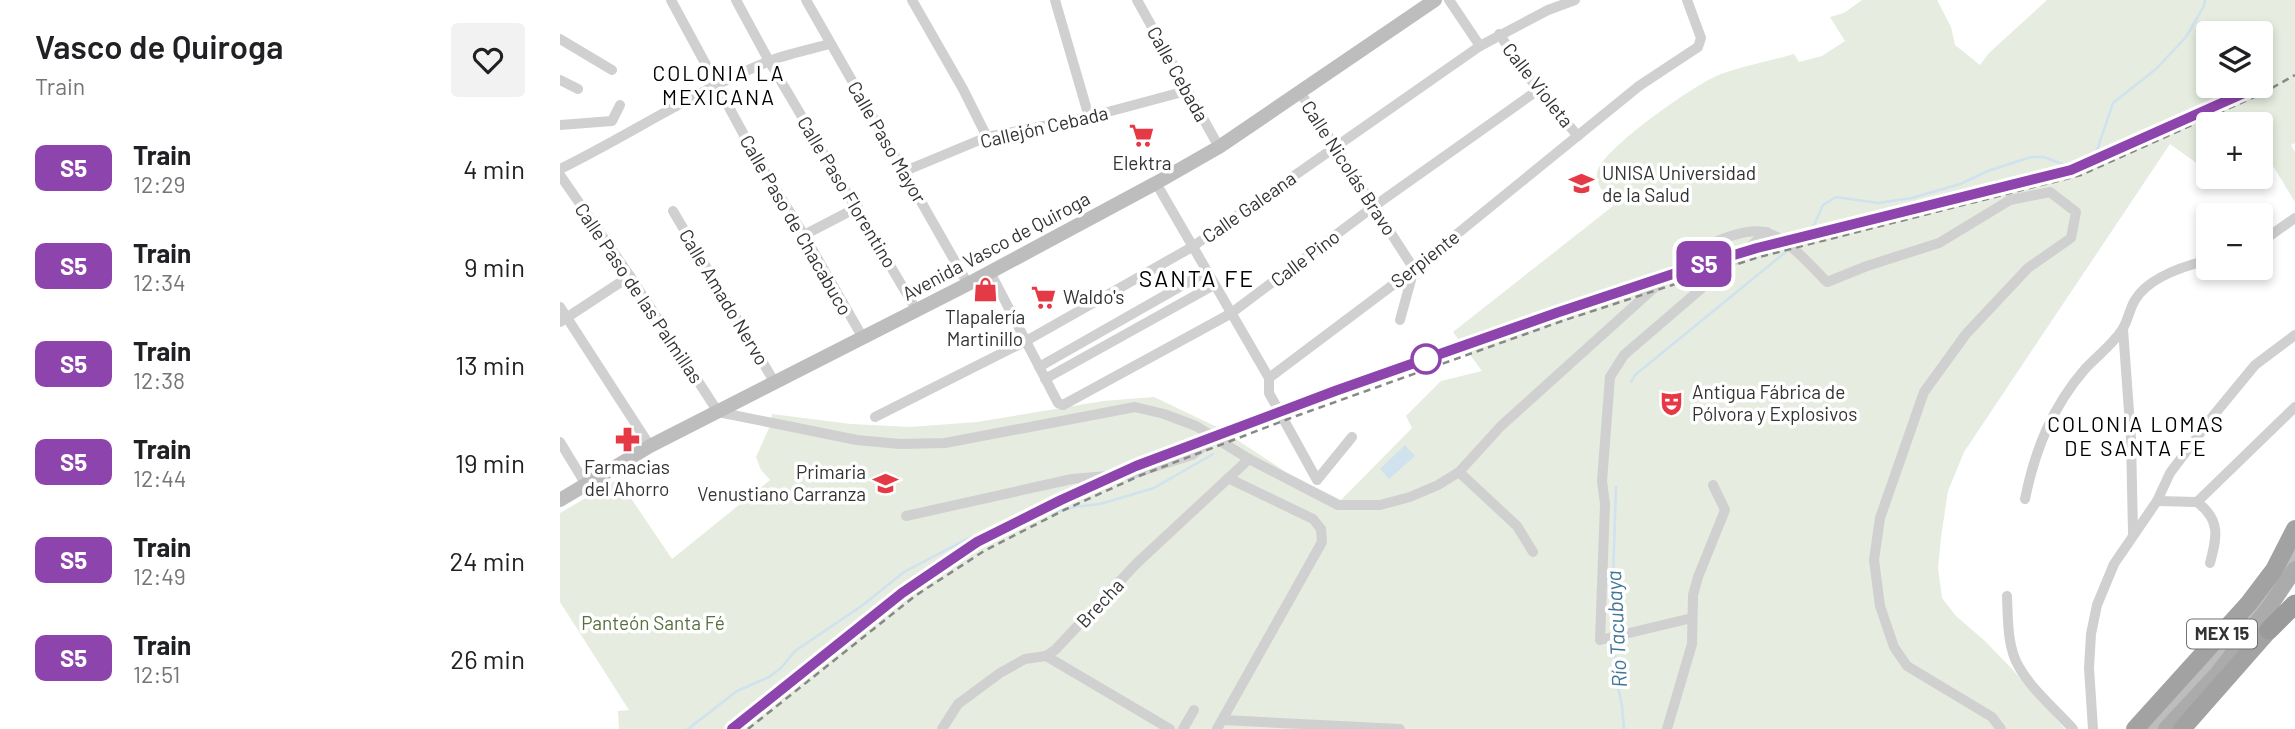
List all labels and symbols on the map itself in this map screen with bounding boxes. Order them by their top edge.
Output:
street label: Calle Cebada [1143,22,1214,126]
street label: Calle Violeta [1498,38,1579,132]
district label: COLONIA LA MEXICANA [653,60,785,109]
street label: Calle Paso Mayor [843,77,932,207]
street label: Calle Nicolás Bravo [1297,96,1402,239]
street label: Callejón Cebada [978,101,1110,152]
street label: Calle Paso Florentino [793,112,902,272]
supermarket icon: Elektra [1128,121,1156,149]
street label: Calle Paso de Chacabuco [735,131,857,319]
place label: Elektra [1112,151,1172,174]
place label: UNISA Universidad de la Salud [1602,161,1756,206]
street label: Calle Galeana [1197,166,1300,247]
school or university icon: UNISA Universidad de la Salud [1568,170,1596,198]
street label: Avenida Vasco de Quiroga [898,186,1094,305]
street label: Calle Paso de las Palmillas [570,198,708,387]
street label: Calle Amado Nervo [675,224,774,369]
street label: Calle Pino [1266,224,1344,291]
street label: Serpiente [1386,225,1464,292]
line badge: S5 [1672,241,1736,287]
district label: SANTA FE [1139,264,1255,292]
shop icon: Tlapalería Martinillo [971,275,999,303]
supermarket icon: Waldo's [1029,283,1057,311]
place label: Waldo's [1063,285,1124,308]
place label: Tlapalería Martinillo [945,305,1025,350]
unlabelled marker [1411,344,1441,374]
place label: Antigua Fábrica de Pólvora y Explosivos [1692,380,1857,425]
theatre icon: Antigua Fábrica de Pólvora y Explosivos [1658,389,1686,417]
district label: COLONIA LOMAS DE SANTA FE [2047,411,2225,460]
pharmacy icon: Farmacias del Ahorro [613,425,641,453]
place label: Farmacias del Ahorro [584,455,670,500]
place label: Primaria Venustiano Carranza [697,460,866,505]
school or university icon: Primaria Venustiano Carranza [872,469,900,497]
water label: Río Tacubaya [1600,570,1631,688]
street label: Brecha [1071,573,1128,632]
park label: Panteón Santa Fé [581,611,725,634]
road number: MEX 15 [2187,620,2257,648]

